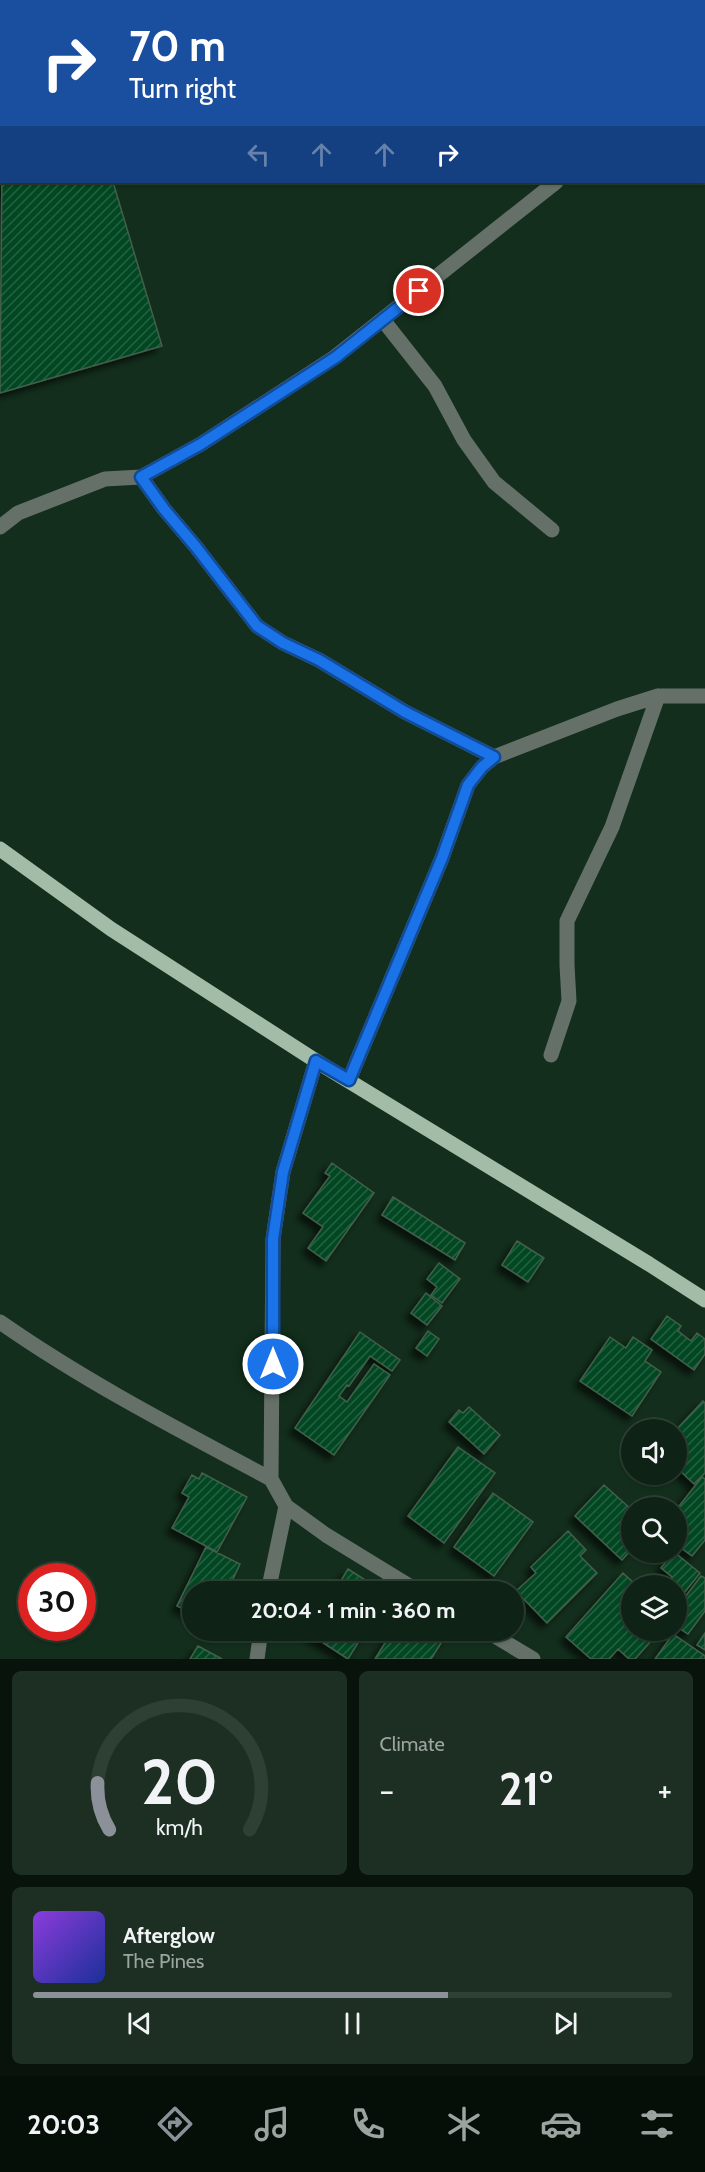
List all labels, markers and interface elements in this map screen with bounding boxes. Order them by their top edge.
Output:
text: 70 m [129,20,226,72]
icon: right [30,24,108,102]
text: Turn right [129,72,236,105]
icon: left [242,138,275,171]
icon: ahead [305,138,338,171]
icon: ahead [368,138,401,171]
icon: right [431,138,464,171]
pin [393,265,444,316]
icon: arrive [402,274,435,307]
position arrow [241,1332,305,1396]
map controls [621,1419,687,1641]
button: sound [621,1419,687,1485]
button: search [621,1497,687,1563]
speed limit sign: 30 [18,1563,96,1641]
button: layers [621,1575,687,1641]
text: 20:04 · 1 min · 360 m [251,1597,455,1624]
text: Climate [380,1732,445,1756]
text: 20 [141,1744,218,1820]
text: 21° [499,1762,552,1816]
text: − [380,1770,394,1810]
text: + [657,1770,672,1810]
text: km/h [156,1814,203,1840]
text: Afterglow [123,1922,215,1949]
text: The Pines [123,1949,204,1973]
icon: previous [123,2007,156,2040]
icon: pause [336,2007,369,2040]
icon: next [549,2007,582,2040]
icon: directions [154,2103,196,2145]
icon: music [251,2103,293,2145]
icon: phone [347,2103,389,2145]
icon: climate [443,2103,485,2145]
icon: car [540,2103,582,2145]
icon: filters [636,2103,678,2145]
text: 20:03 [27,2108,100,2141]

